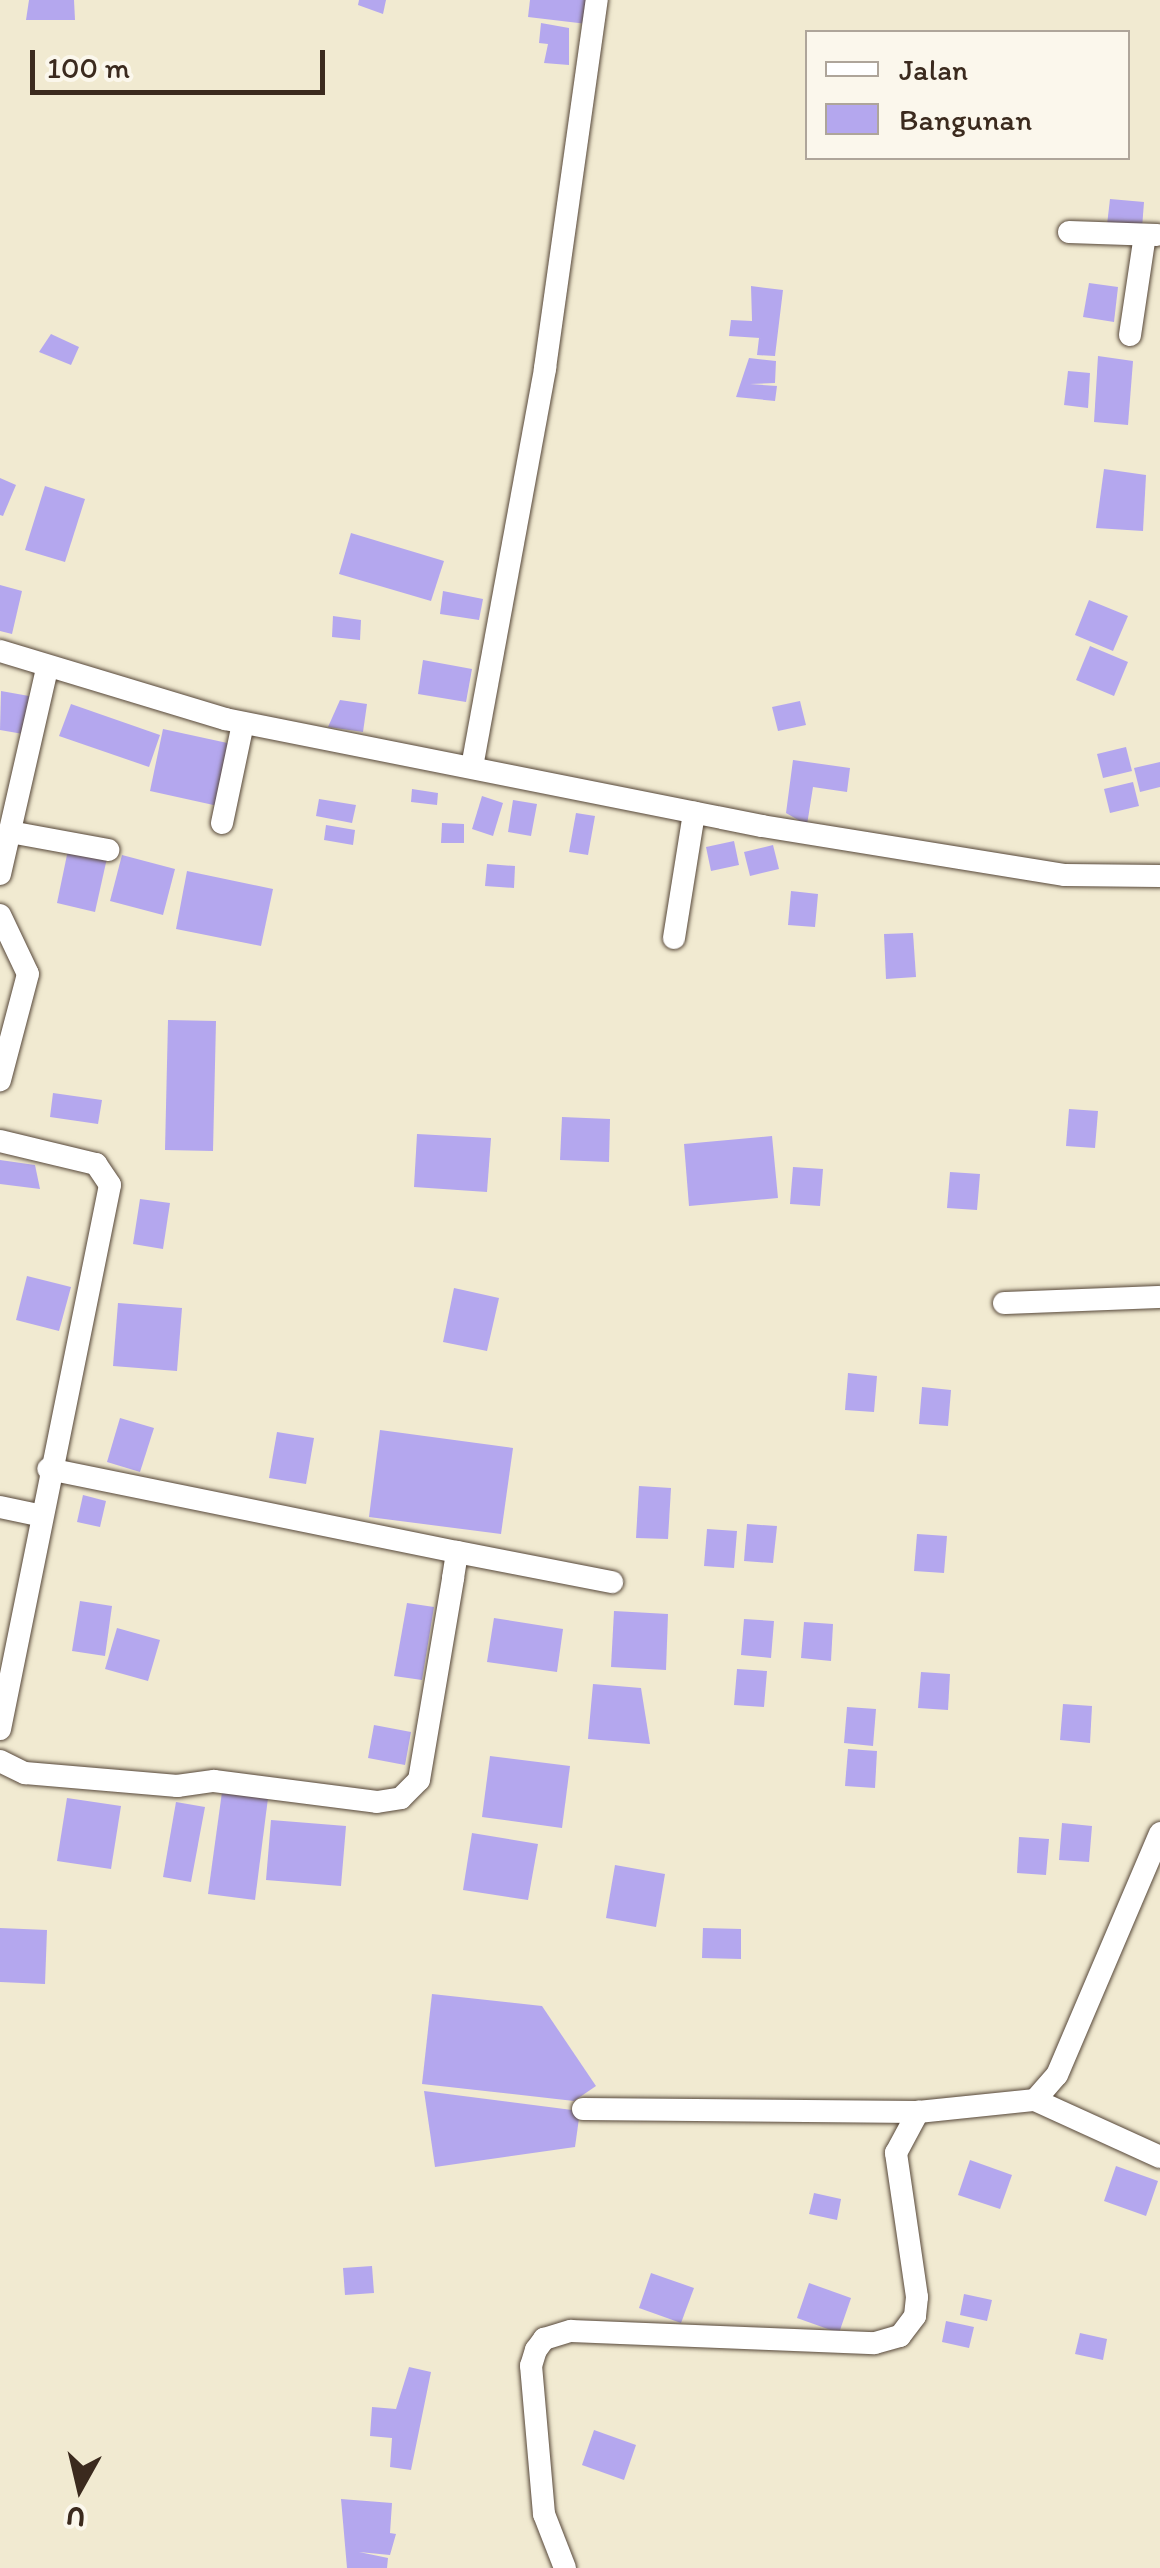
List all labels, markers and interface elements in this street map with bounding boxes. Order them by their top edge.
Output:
scale bar [35,30,330,92]
legend [805,30,1130,160]
text: 100 m [47,49,130,86]
text: Jalan [899,51,968,88]
text: Bangunan [899,101,1032,138]
north arrow [30,2438,130,2538]
text: U [64,2500,87,2536]

